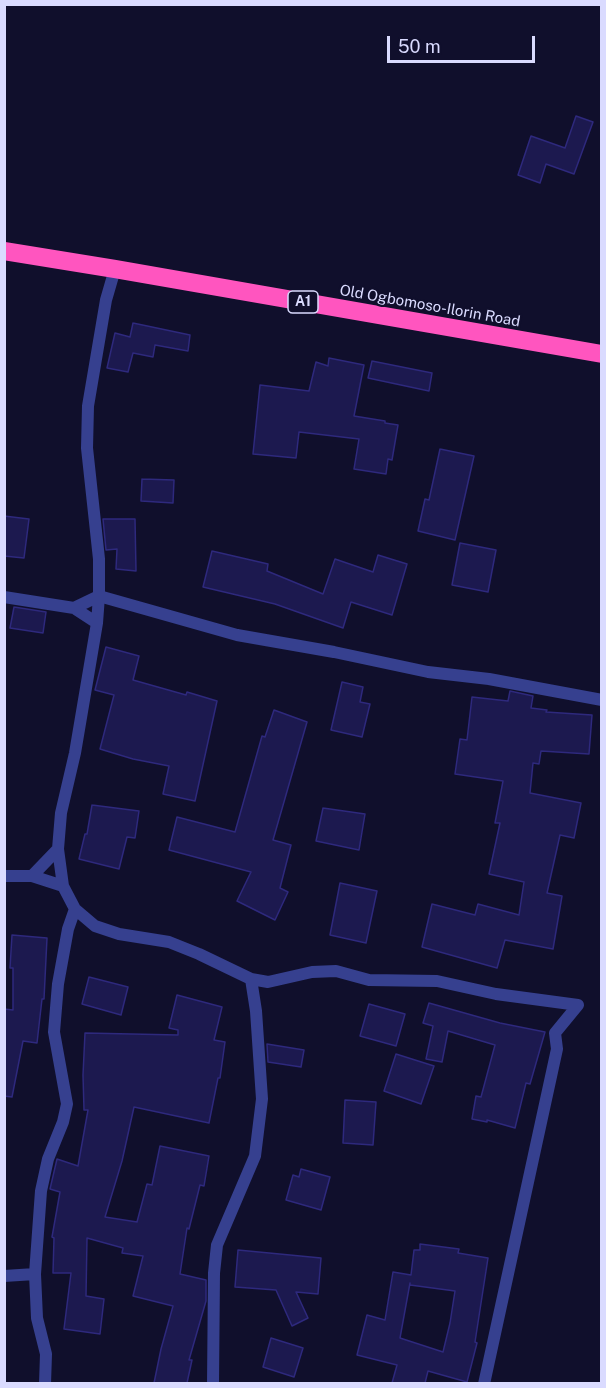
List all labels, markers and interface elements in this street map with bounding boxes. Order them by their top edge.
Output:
scale bar [390,24,538,62]
text: 50 m [398,36,441,57]
street label: Old Ogbomoso-Ilorin Road [338,281,522,331]
road number: A1 [288,291,318,313]

